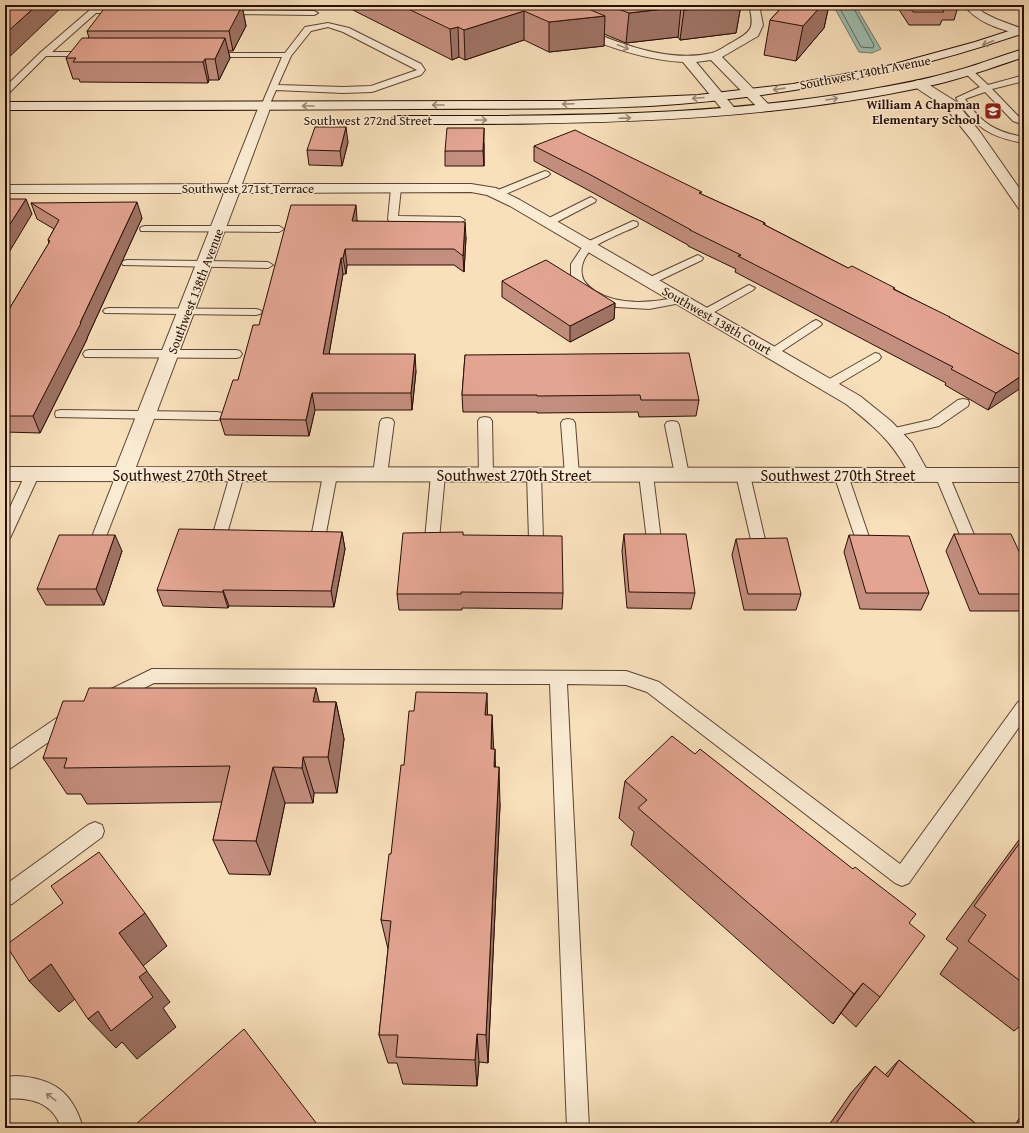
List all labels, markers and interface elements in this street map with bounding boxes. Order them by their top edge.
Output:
one-way arrow [982,39,994,47]
one-way arrow [616,43,628,51]
street label: Southwest 140th Avenue [798,50,932,95]
one-way arrow [773,85,786,93]
one-way arrow [692,94,705,101]
one-way arrow [825,95,838,103]
place label: William A Chapman Elementary School [866,95,980,129]
one-way arrow [562,100,575,108]
one-way arrow [432,101,445,109]
school or university icon: William A Chapman Elementary School [983,101,1003,121]
one-way arrow [302,102,315,110]
street label: Southwest 272nd Street [304,111,433,130]
one-way arrow [618,114,631,122]
one-way arrow [474,116,487,124]
street label: Southwest 271st Terrace [182,179,314,198]
street label: Southwest 138th Avenue [163,226,228,357]
street label: Southwest 138th Court [658,281,775,360]
street label: Southwest 270th Street [112,463,268,487]
street label: Southwest 270th Street [436,463,592,487]
street label: Southwest 270th Street [760,463,916,487]
one-way arrow [45,1092,56,1101]

